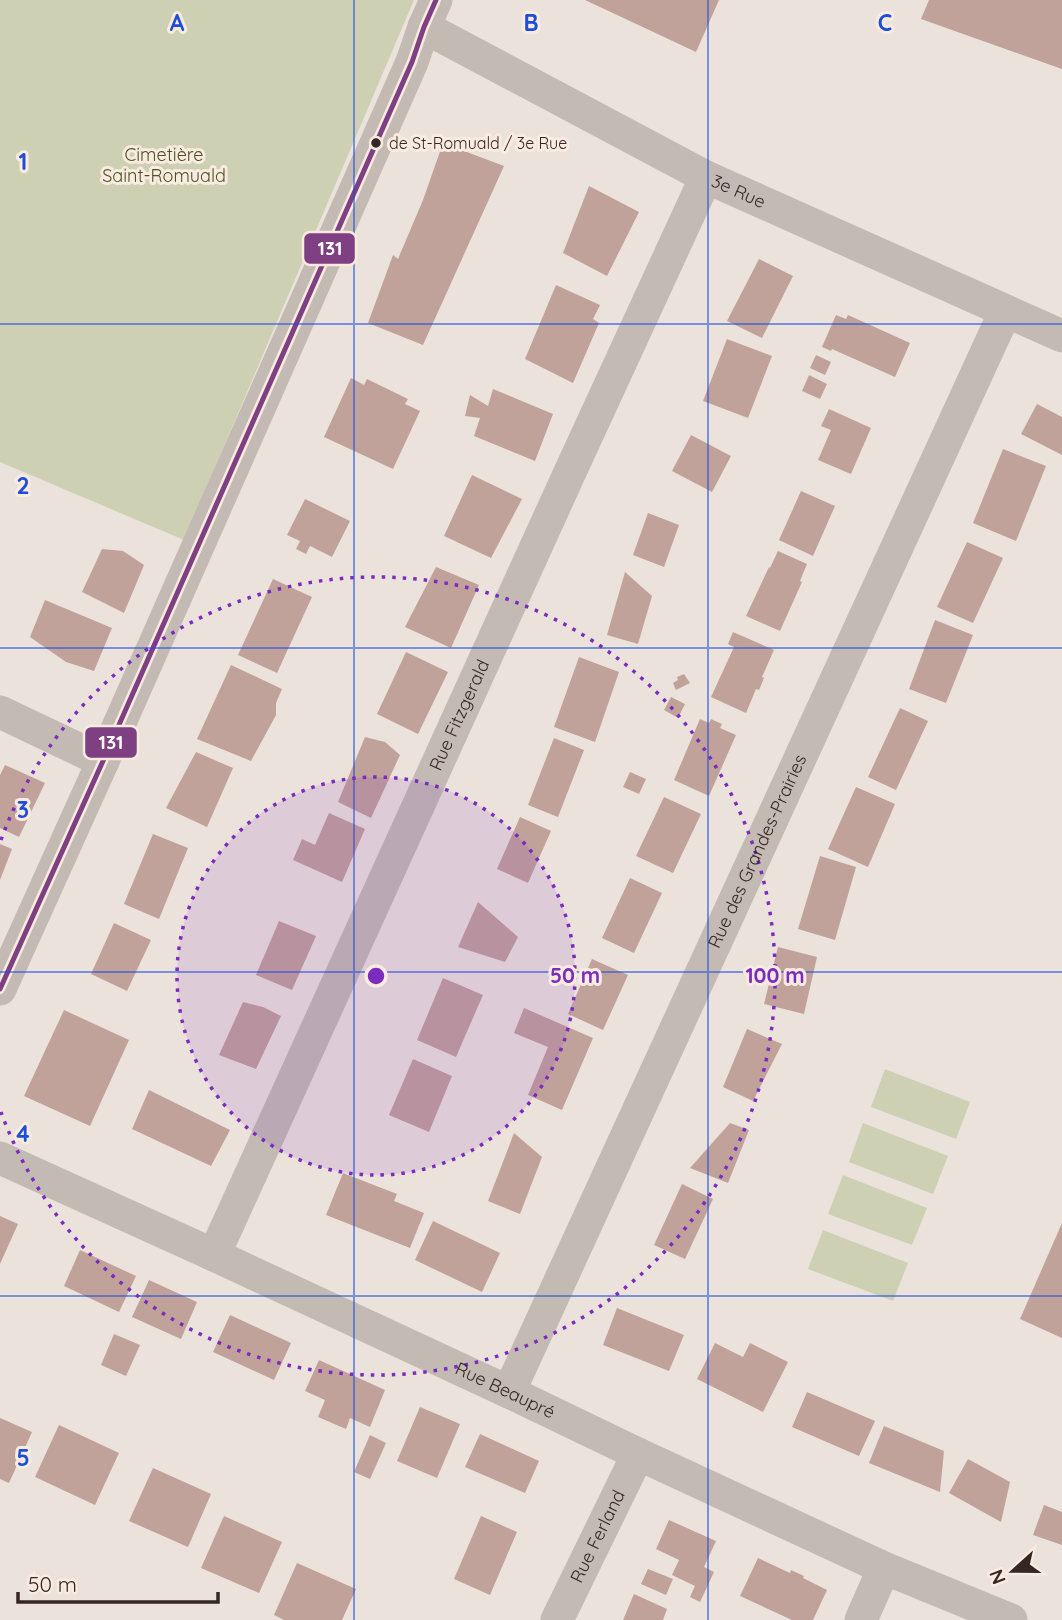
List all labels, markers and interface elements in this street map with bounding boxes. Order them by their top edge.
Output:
text: A [170,8,185,37]
text: B [523,8,539,37]
text: C [878,8,892,37]
place label: de St-Romuald / 3e Rue [389,133,567,153]
marker: de St-Romuald / 3e Rue [369,136,383,150]
park label: Cimetière Saint-Romuald [102,143,226,187]
text: 1 [19,147,27,176]
street label: 3e Rue [708,169,769,213]
line badge: 131 [303,232,356,265]
text: 131 [318,236,343,260]
text: 2 [16,471,30,500]
street label: Rue Fitzgerald [424,656,494,774]
line badge: 131 [84,726,138,759]
text: 131 [99,730,124,754]
street label: Rue des Grandes-Prairies [702,751,811,952]
text: 3 [17,795,29,824]
text: 50 m [550,962,600,988]
text: 100 m [745,962,805,988]
centre of rings [364,964,388,988]
text: 4 [16,1119,30,1148]
street label: Rue Beaupré [452,1357,559,1423]
text: 5 [16,1443,30,1472]
street label: Rue Ferland [565,1486,630,1586]
north arrow [978,1536,1048,1606]
scale bar [18,1560,217,1604]
text: N [983,1566,1011,1588]
text: 50 m [28,1571,77,1597]

